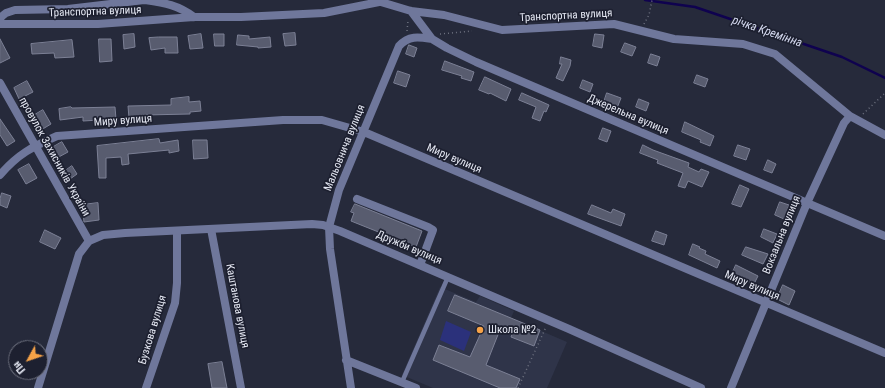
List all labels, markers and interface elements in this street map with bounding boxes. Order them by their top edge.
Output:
street label: Транспортна вулиця [48,4,142,20]
street label: Транспортна вулиця [519,7,613,25]
water label: річка Кремінна [730,13,804,51]
street label: Джерельна вулиця [586,92,670,138]
street label: провулок Захисників України [16,95,92,219]
street label: Мальовнича вулиця [322,103,368,193]
street label: Миру вулиця [93,112,153,130]
street label: Миру вулиця [424,141,484,177]
street label: Вокзальна вулиця [760,194,804,276]
street label: Дружби вулиця [374,228,444,268]
street label: Каштанова вулиця [222,263,252,349]
street label: Миру вулиця [722,268,782,304]
street label: Бузкова вулиця [136,294,170,366]
place label: Школа №2 [488,323,536,337]
marker: Школа №2 [475,325,485,335]
north arrow [8,340,48,380]
text: Пн [10,359,28,376]

